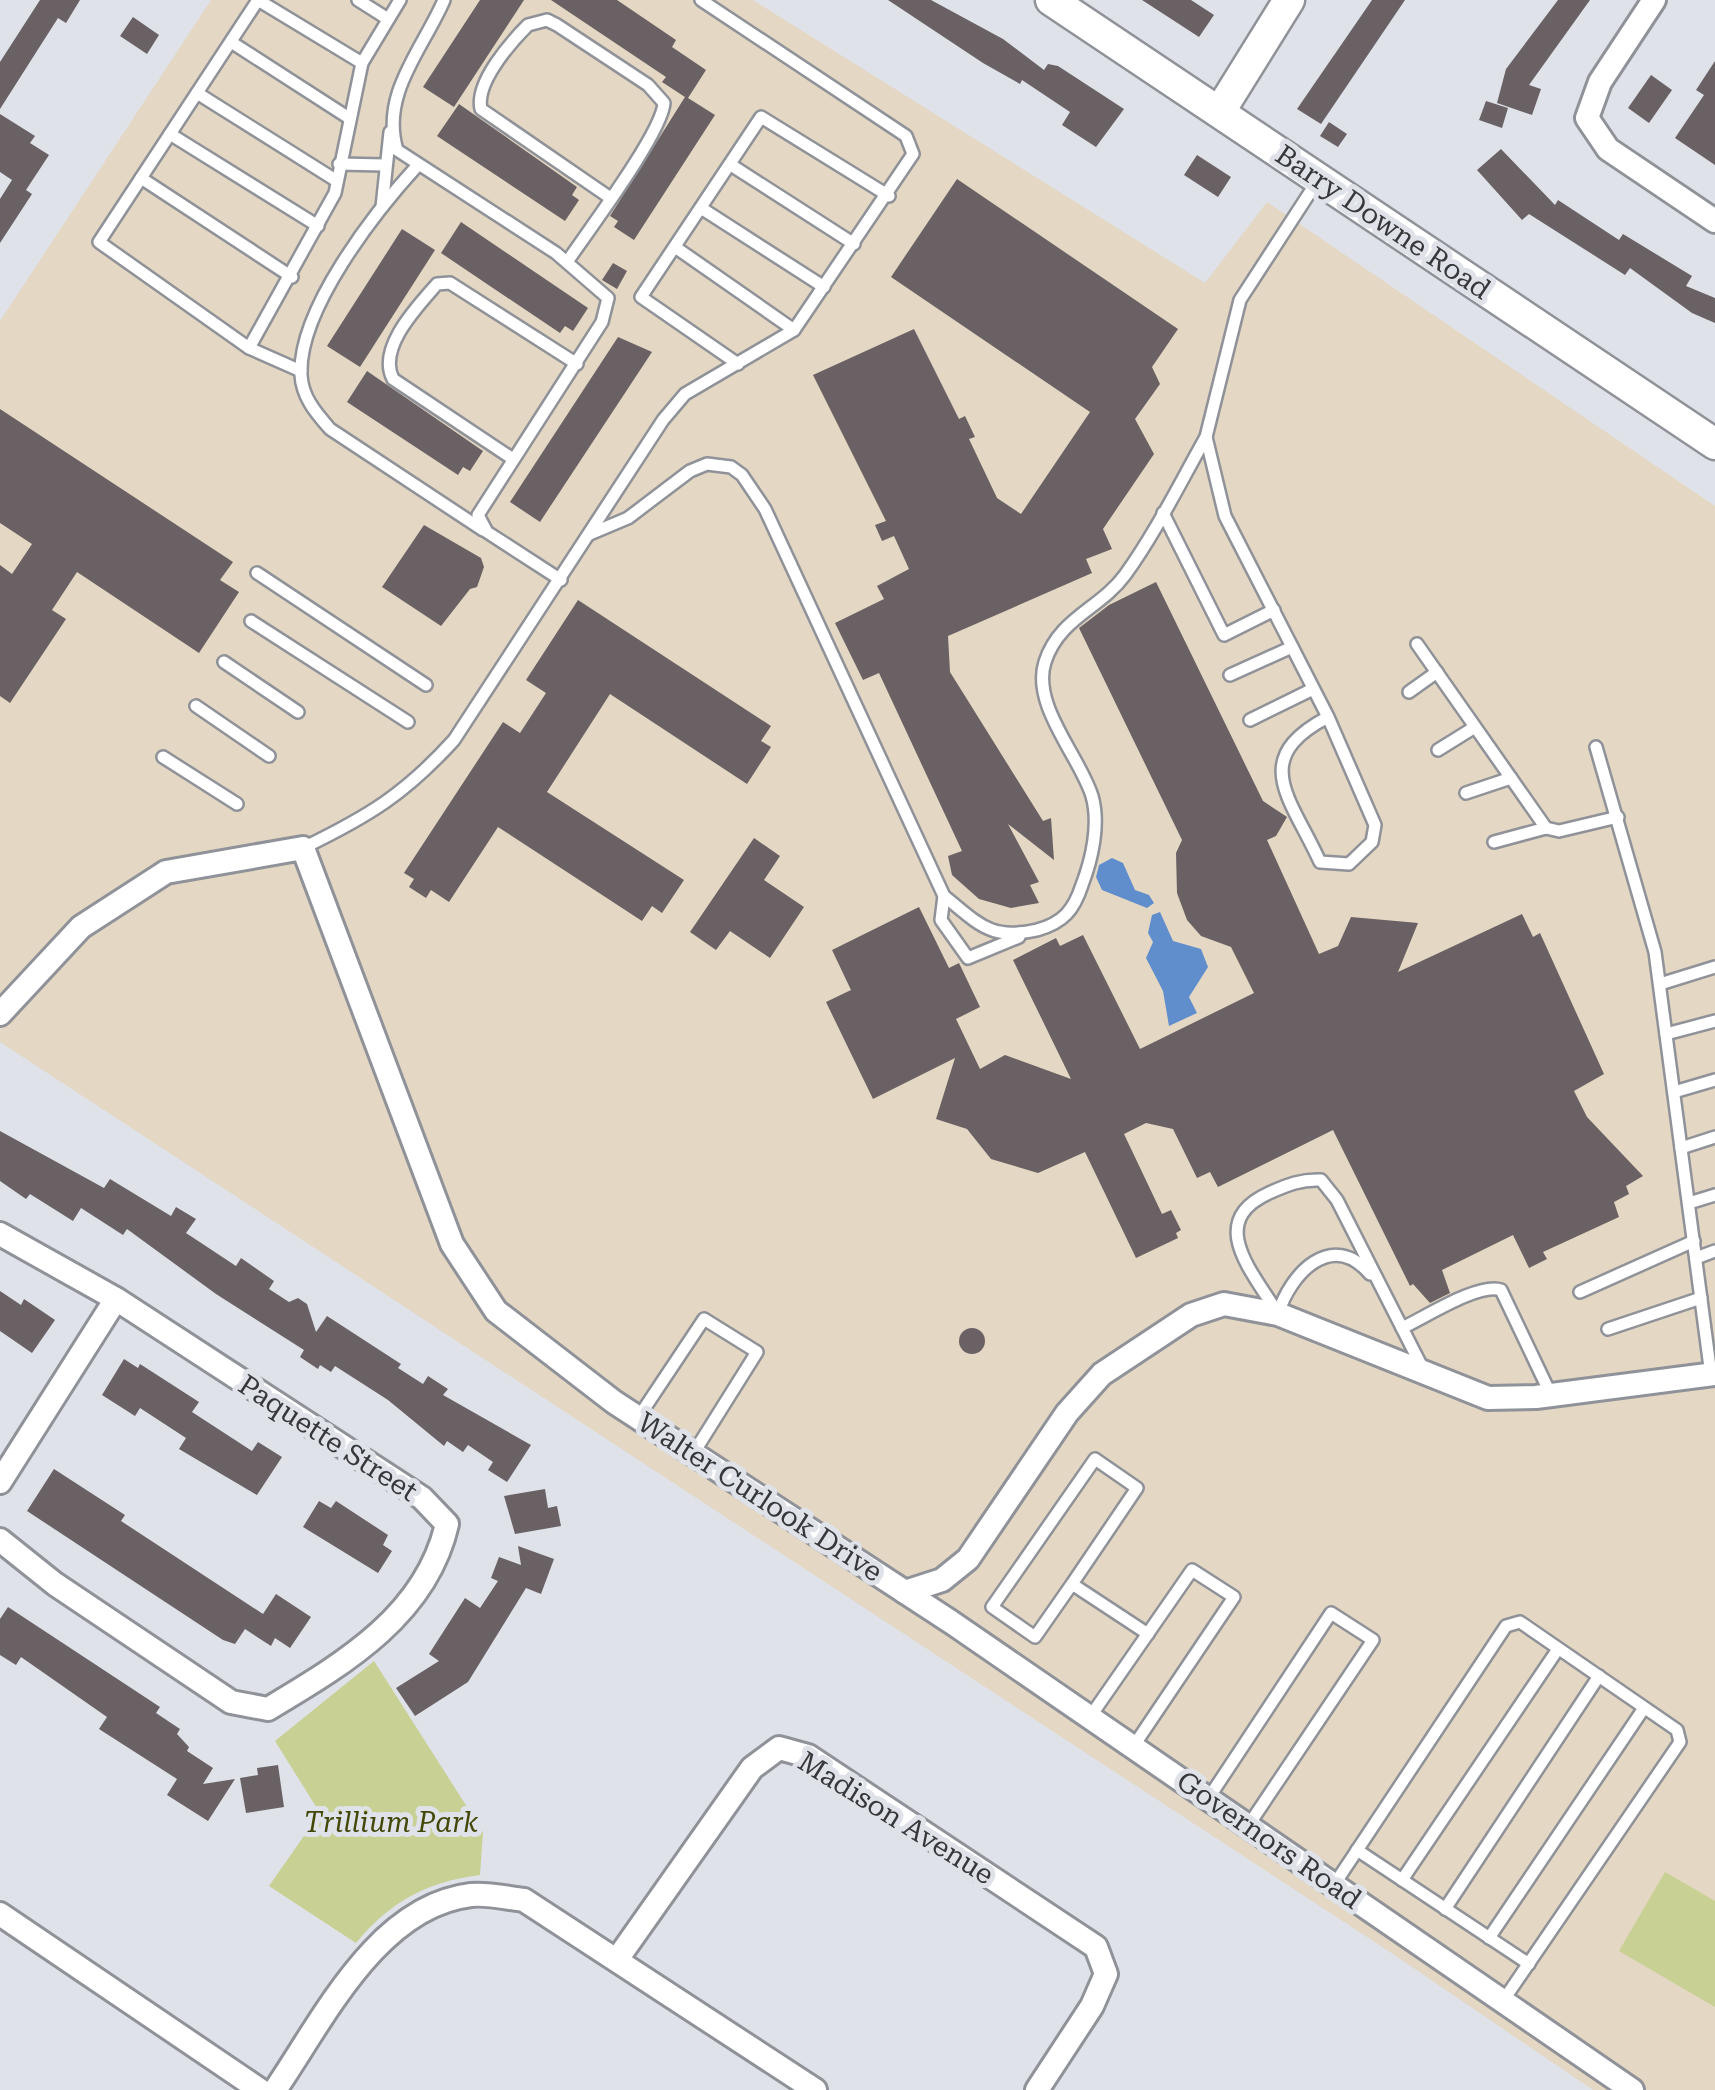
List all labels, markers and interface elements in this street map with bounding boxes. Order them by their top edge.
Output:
street label: Barry Downe Road [1269,138,1497,306]
street label: Paquette Street [232,1368,424,1508]
street label: Walter Curlook Drive [631,1405,889,1589]
street label: Madison Avenue [792,1745,1000,1891]
street label: Governors Road [1170,1764,1368,1916]
park label: Trillium Park [304,1806,479,1839]

